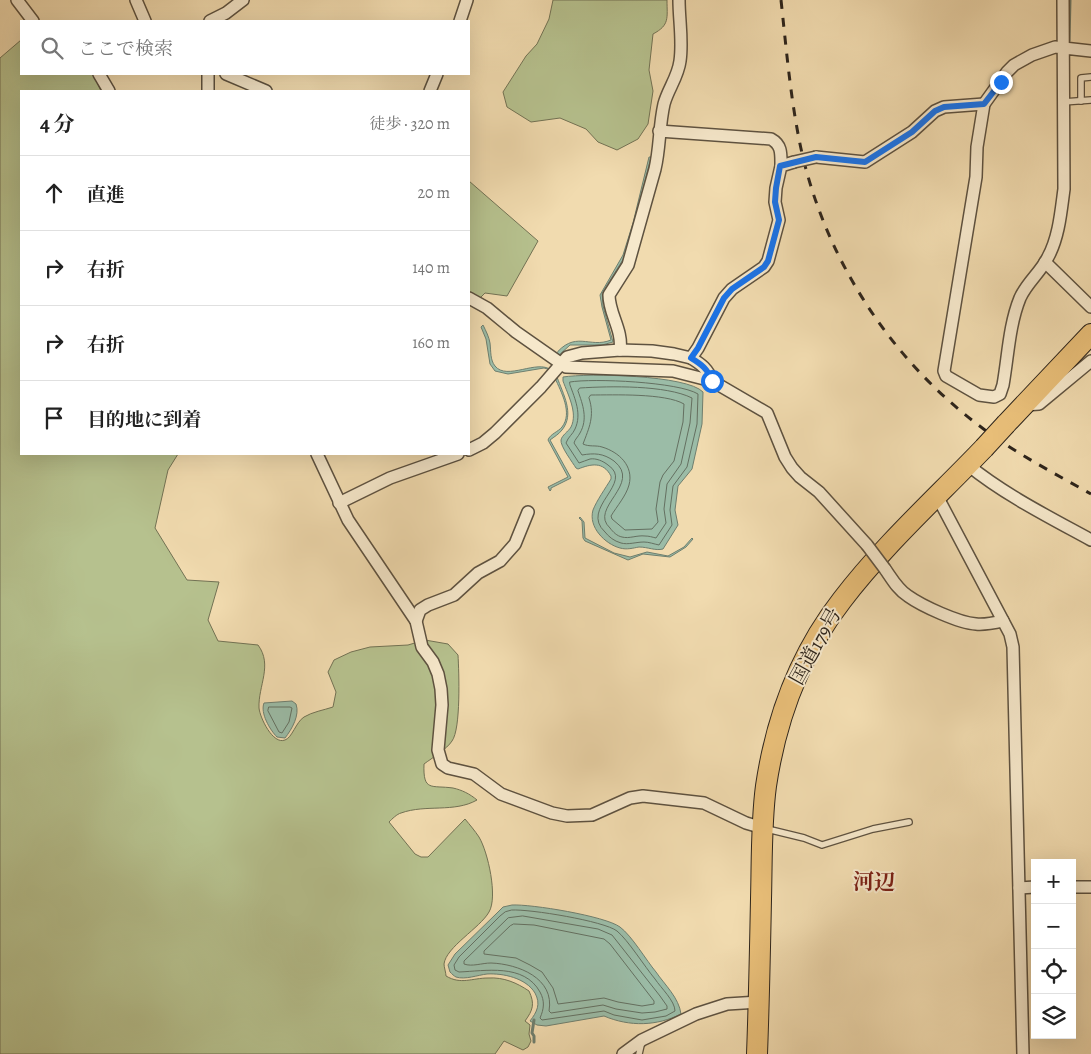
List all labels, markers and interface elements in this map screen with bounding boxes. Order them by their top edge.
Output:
search box [20,20,470,75]
icon: search [38,34,66,62]
text: ここで検索 [78,36,173,62]
route end [990,71,1013,94]
text: 4 分 [40,110,75,138]
text: 徒歩 · 320 m [369,113,450,135]
icon: ahead [40,179,68,207]
text: 直進 [87,182,125,208]
text: 20 m [417,182,450,204]
icon: right [40,254,68,282]
text: 右折 [87,257,125,283]
text: 140 m [412,257,450,279]
icon: right [40,329,68,357]
text: 右折 [87,332,125,358]
text: 160 m [412,332,450,354]
route start [701,370,724,393]
icon: arrive [40,404,68,432]
text: 目的地に到着 [87,407,201,433]
street label: 国道179号 [783,603,848,690]
map controls [1031,859,1076,1039]
button: + [1031,859,1076,904]
district label: 河辺 [853,868,895,896]
button: − [1031,904,1076,949]
button: locate [1031,949,1076,994]
button: layers [1031,994,1076,1039]

